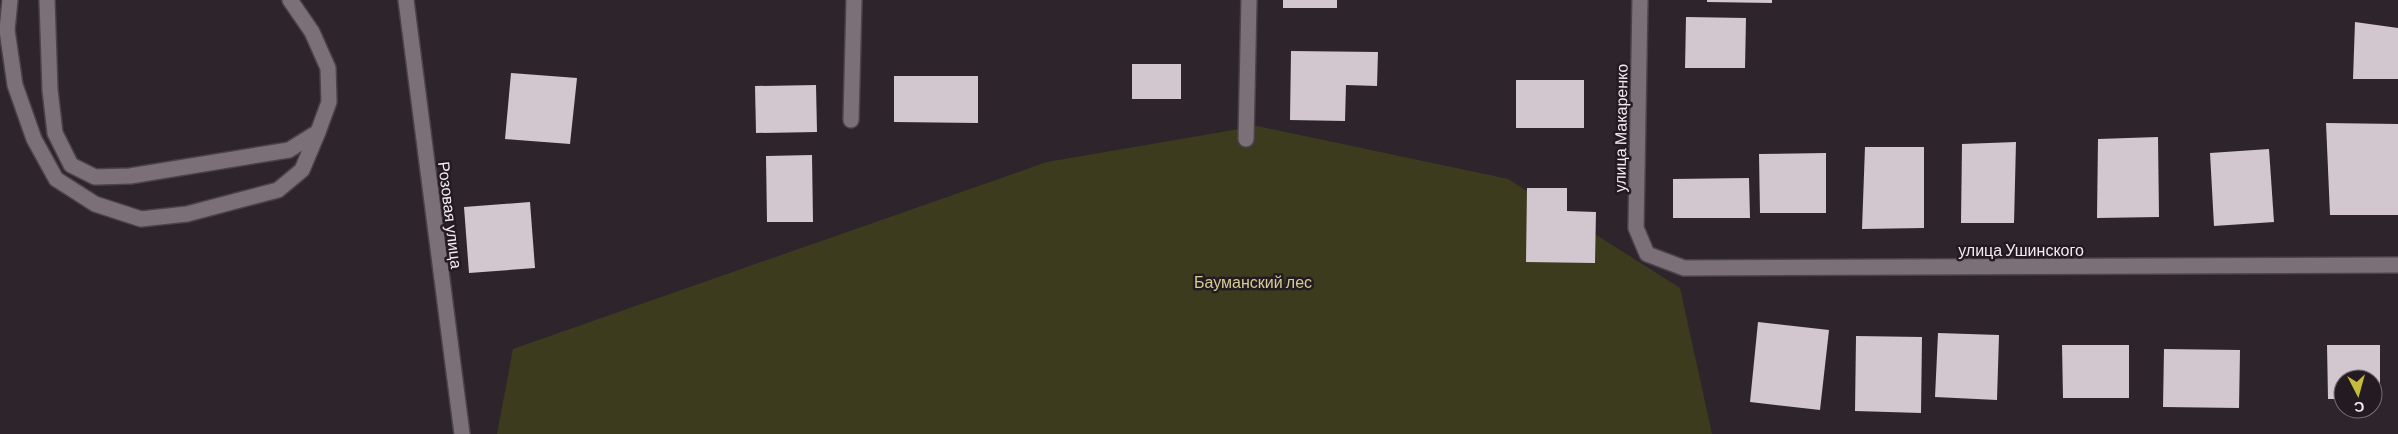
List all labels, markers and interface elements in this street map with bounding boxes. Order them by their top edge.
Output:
street label: улица Макаренко [1609,63,1631,192]
street label: Розовая улица [435,160,467,270]
street label: улица Ушинского [1958,240,2084,259]
park label: Бауманский лес [1194,272,1312,291]
north arrow [2333,369,2383,419]
text: С [2353,398,2365,416]

